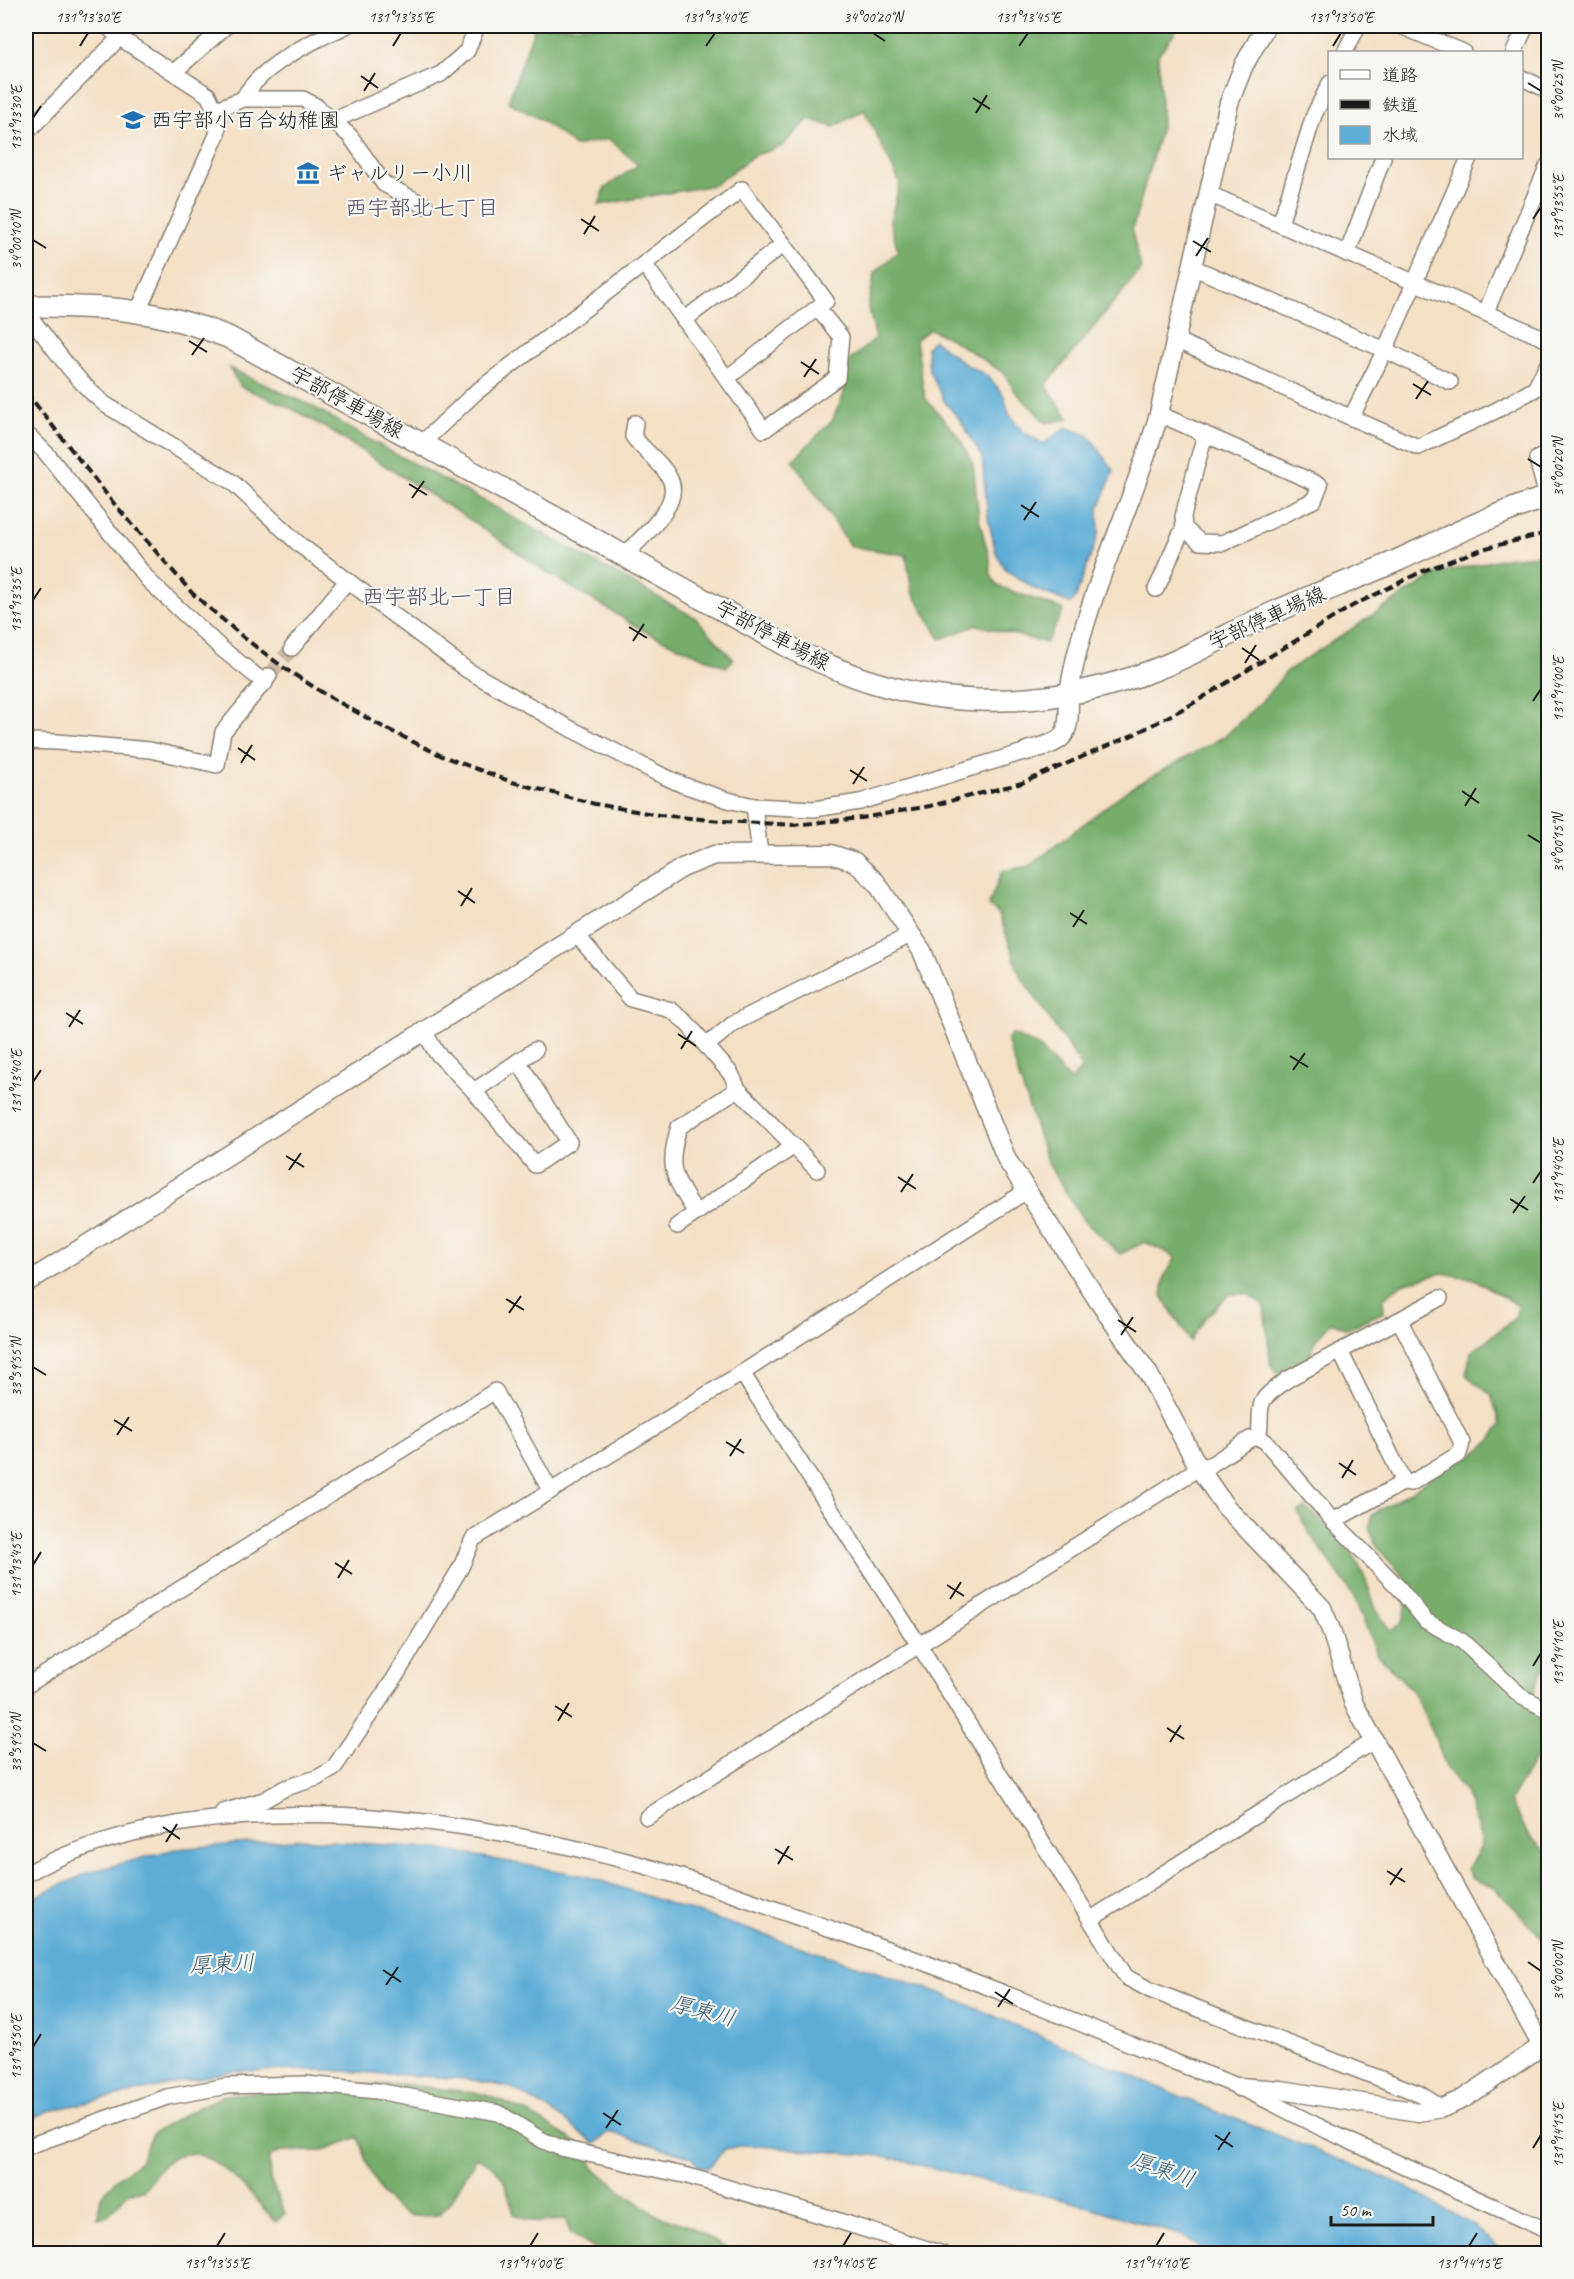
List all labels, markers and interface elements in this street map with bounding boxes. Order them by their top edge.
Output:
text: 131°13'30"E [56,8,122,27]
text: 131°13'35"E [369,8,435,27]
text: 131°13'40"E [683,8,749,27]
text: 34°00'20"N [843,8,906,27]
text: 131°13'45"E [996,8,1062,27]
text: 131°13'50"E [1309,8,1375,27]
legend [1328,51,1523,159]
text: 34°00'25"N [1549,58,1568,121]
text: 道路 [1382,64,1418,86]
text: 131°13'30"E [7,84,26,150]
text: 鉄道 [1382,94,1418,116]
school or university icon: 西宇部小百合幼稚園 [120,107,146,133]
place label: 西宇部小百合幼稚園 [151,107,340,133]
text: 水域 [1382,124,1418,146]
museum icon: ギャルリー小川 [295,160,321,186]
place label: ギャルリー小川 [326,160,473,186]
text: 131°13'55"E [1549,173,1568,239]
district label: 西宇部北七丁目 [345,194,499,222]
text: 34°00'10"N [7,207,26,270]
street label: 宇部停車場線 [286,360,408,444]
text: 34°00'20"N [1549,434,1568,497]
text: 131°13'35"E [7,566,26,632]
street label: 宇部停車場線 [1204,580,1330,656]
district label: 西宇部北一丁目 [362,583,516,611]
street label: 宇部停車場線 [711,594,835,676]
text: 131°14'00"E [1549,655,1568,721]
text: 34°00'15"N [1549,810,1568,873]
text: 131°13'40"E [7,1048,26,1114]
text: 131°14'05"E [1549,1137,1568,1203]
text: 33°59'55"N [7,1334,26,1397]
text: 131°13'45"E [7,1531,26,1597]
text: 131°14'10"E [1549,1619,1568,1685]
text: 33°59'50"N [7,1710,26,1773]
text: 34°00'00"N [1549,1938,1568,2001]
water label: 厚東川 [188,1948,256,1980]
water label: 厚東川 [667,1989,739,2033]
text: 131°13'50"E [7,2013,26,2079]
text: 131°14'15"E [1549,2101,1568,2167]
water label: 厚東川 [1127,2146,1199,2194]
scale bar [1331,2189,1433,2227]
text: 50 m [1340,2199,1373,2221]
text: 131°13'55"E [185,2254,251,2273]
text: 131°14'00"E [498,2254,564,2273]
text: 131°14'05"E [811,2254,877,2273]
text: 131°14'10"E [1124,2254,1190,2273]
text: 131°14'15"E [1437,2254,1503,2273]

